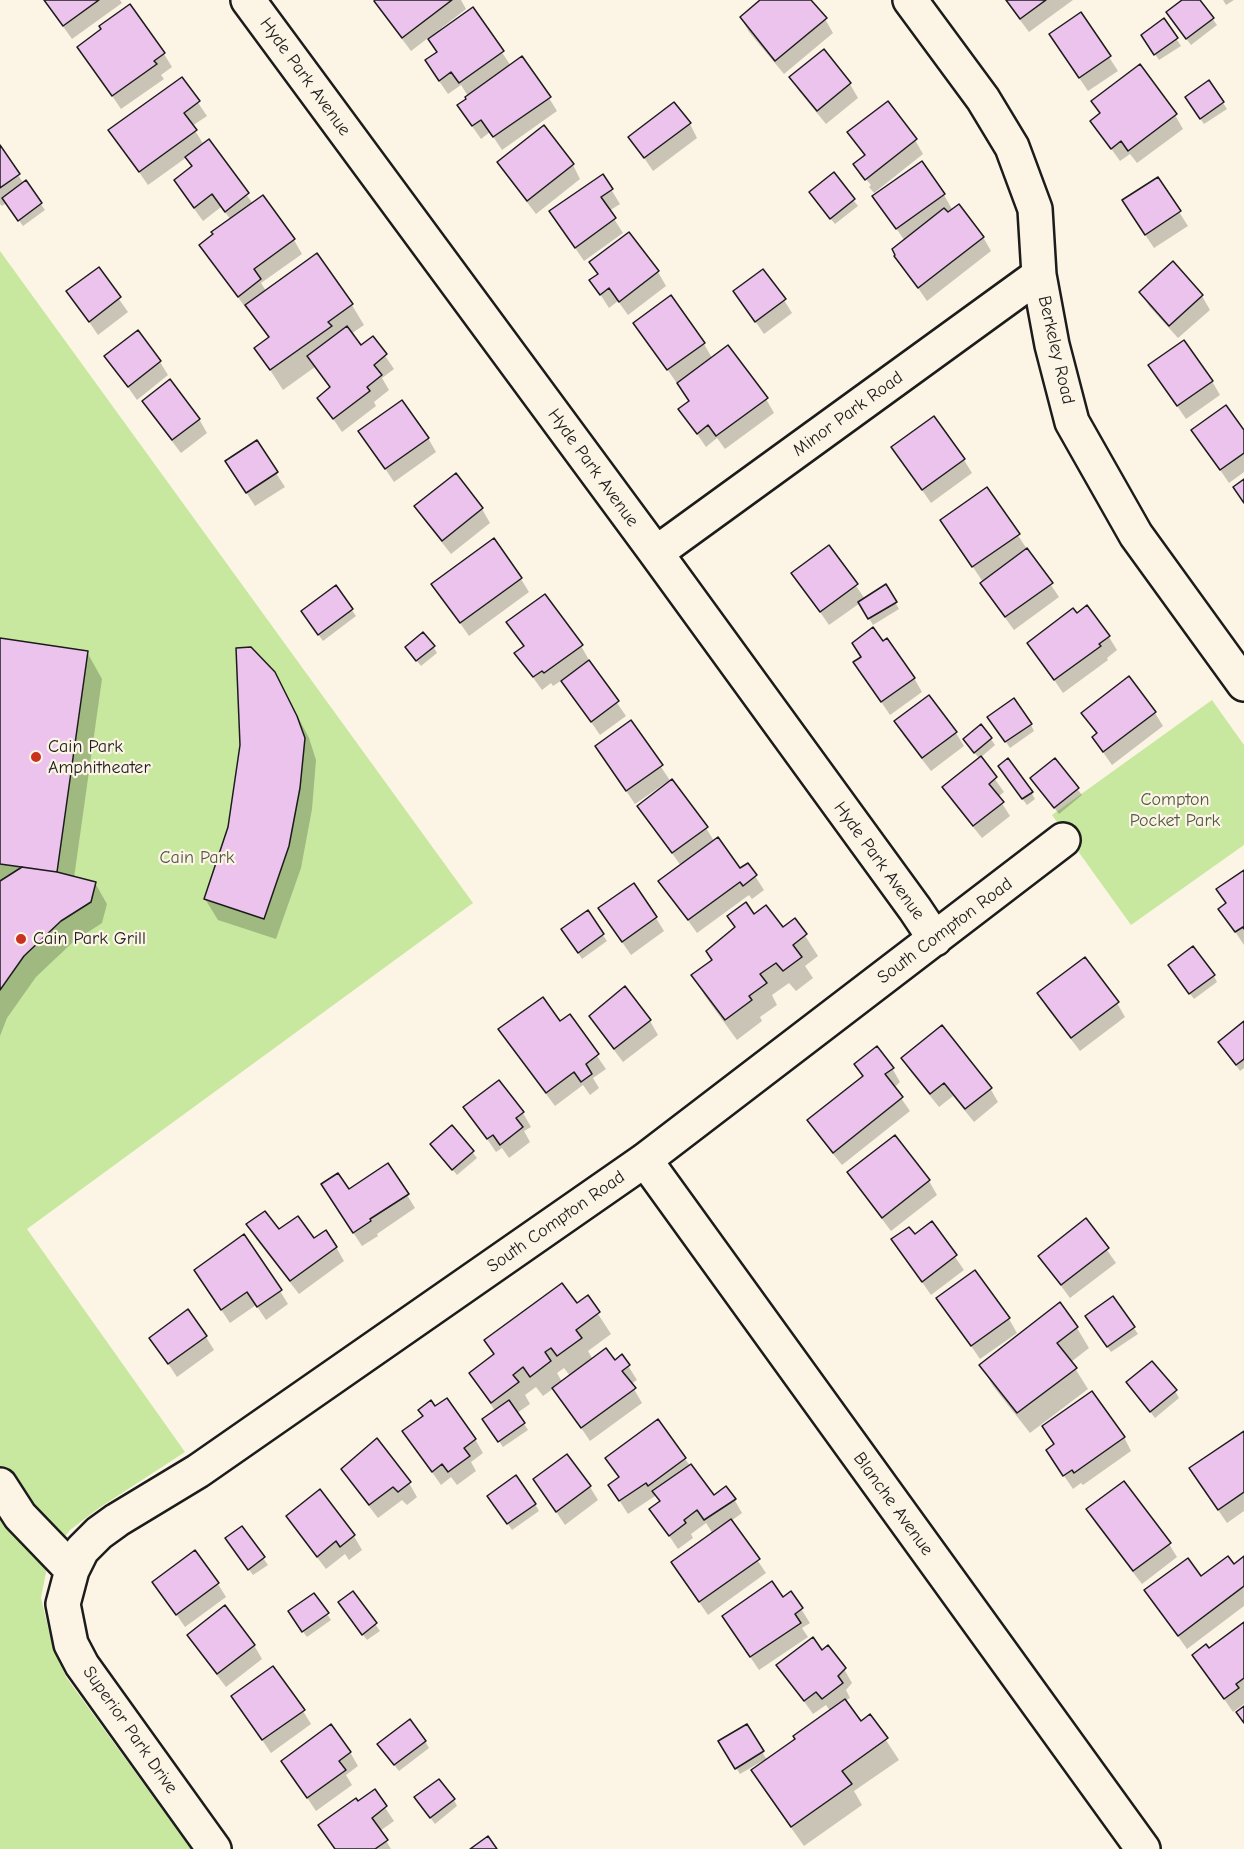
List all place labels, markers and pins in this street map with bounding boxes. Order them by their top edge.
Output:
place label: Cain Park Amphitheater [48,736,151,778]
marker: Cain Park Amphitheater [29,750,43,764]
place label: Cain Park Grill [33,928,146,950]
marker: Cain Park Grill [14,932,28,946]

